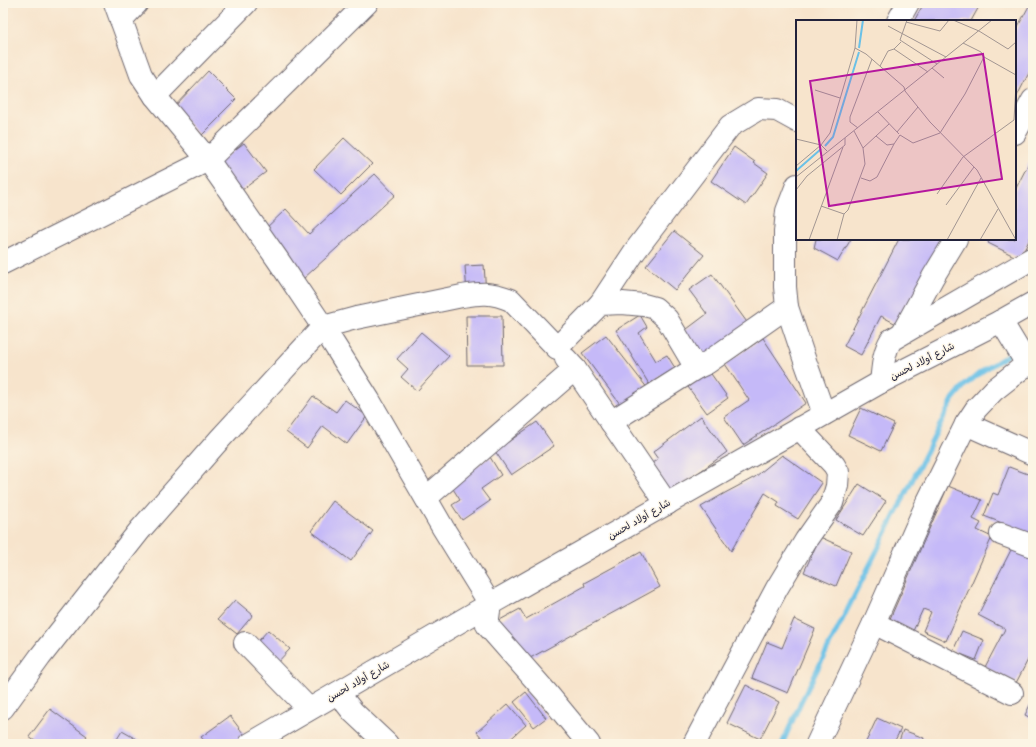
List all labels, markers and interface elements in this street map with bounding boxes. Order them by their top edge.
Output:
inset map [796,20,1016,240]
street label: شارع أولاد لحسن [888,339,957,384]
street label: شارع أولاد لحسن [605,496,674,543]
street label: شارع أولاد لحسن [324,658,393,705]

